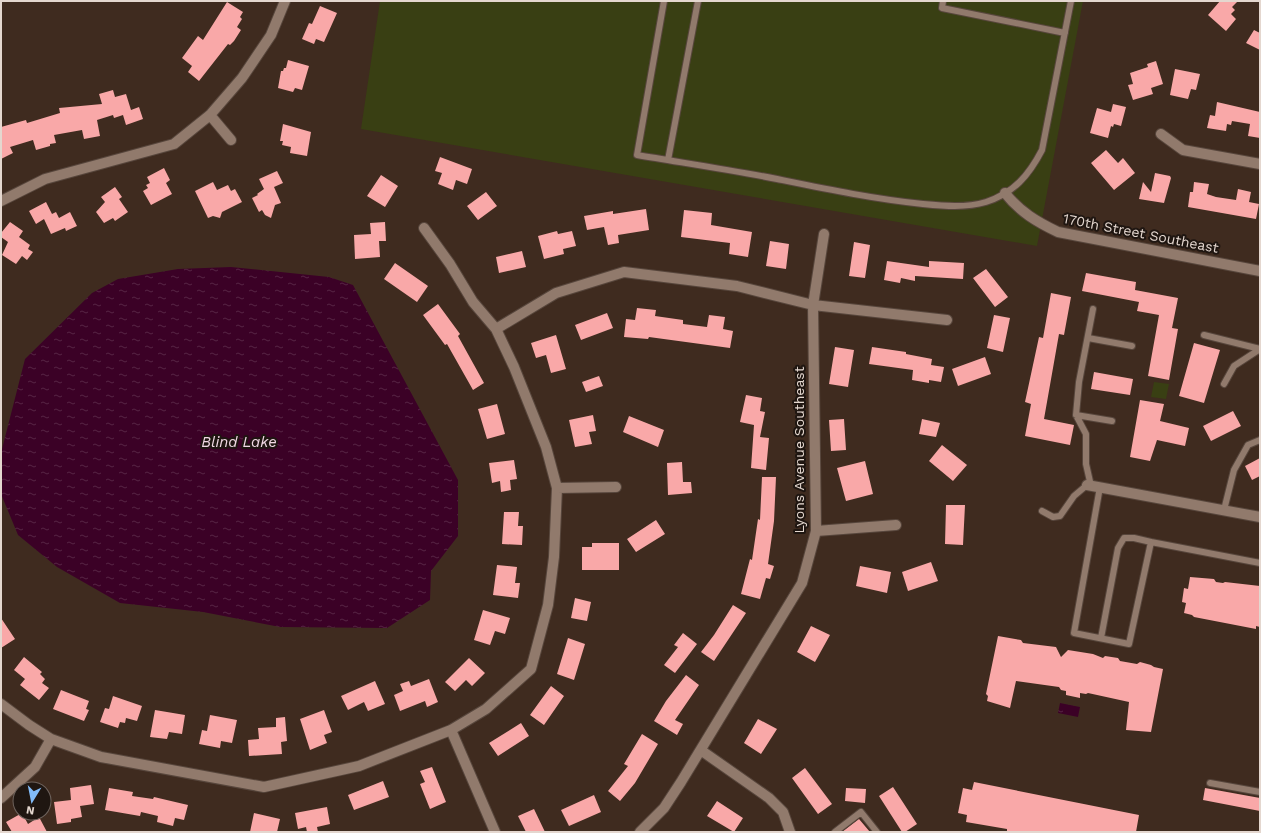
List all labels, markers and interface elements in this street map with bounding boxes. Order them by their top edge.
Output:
street label: 170th Street Southeast [1062,210,1220,256]
street label: Lyons Avenue Southeast [791,366,807,534]
water label: Blind Lake [201,433,277,451]
north arrow [12,781,52,821]
text: N [25,803,35,817]

